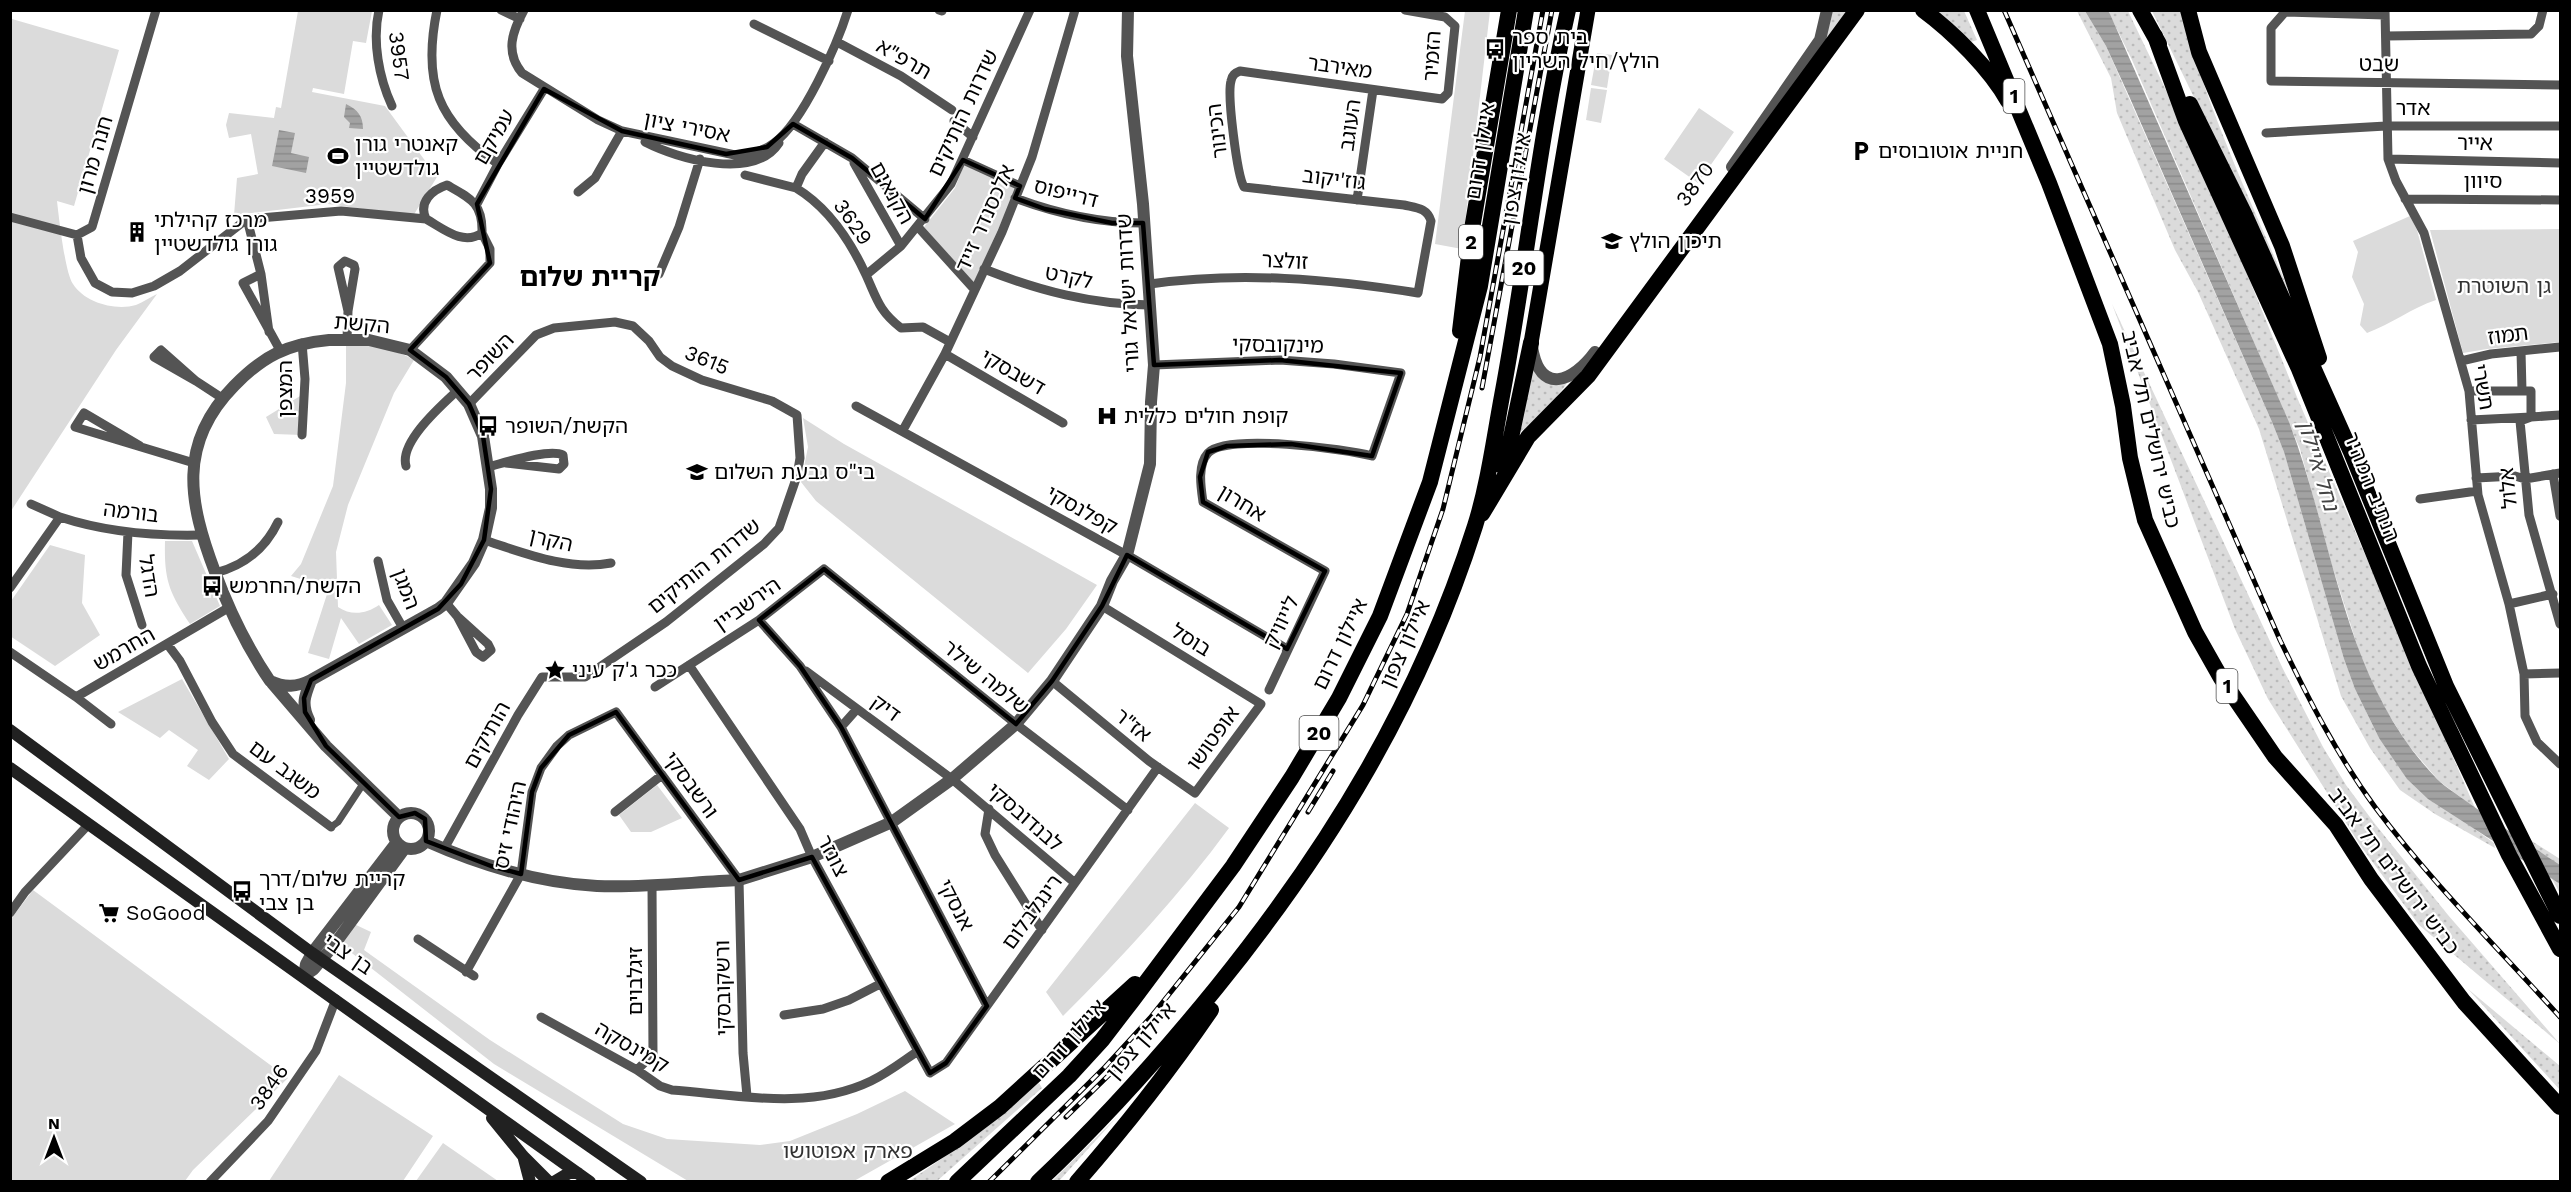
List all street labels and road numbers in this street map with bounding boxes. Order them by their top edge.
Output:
street label: 3957 [384,30,415,82]
street label: הזמיר [1417,30,1446,82]
street label: תרפ"א [872,33,936,84]
street label: שדרות הותיקים [922,45,1003,180]
street label: מאירבר [1306,50,1374,83]
street label: שבט [2359,51,2399,76]
road number: 1 [2004,79,2024,113]
street label: אדר [2396,95,2430,120]
street label: העוגב [1334,97,1365,152]
street label: איילון דרום [1459,100,1500,202]
street label: הכינור [1201,102,1232,160]
street label: עמיקם [468,104,519,169]
street label: אסירי ציון [642,106,732,147]
street label: חנה מרון [71,113,118,197]
street label: אייר [2457,130,2493,155]
street label: איילון צפון [1496,131,1535,227]
street label: הקנאים [865,157,920,228]
street label: 3870 [1670,157,1719,211]
street label: אלכסנדר זייד [950,160,1019,275]
street label: גוז'יקוב [1301,162,1367,195]
street label: סיוון [2463,168,2503,193]
street label: דרייפוס [1031,172,1101,213]
street label: 3959 [305,183,355,208]
street label: 3629 [829,194,878,249]
street label: שדרות ישראל גורי [1111,213,1144,373]
road number: 2 [1459,225,1483,259]
street label: זולצר [1261,247,1309,274]
road number: 20 [1504,251,1544,285]
street label: לקרט [1043,259,1095,294]
street label: הקשת [333,309,391,338]
street label: תמוז [2486,320,2530,349]
street label: השופר [460,327,519,386]
street label: כביש ירושלים תל אביב [2117,327,2186,530]
street label: מינקובסקי [1232,331,1324,358]
street label: 3615 [681,339,733,380]
street label: דשבסקי [977,343,1050,400]
street label: המצפן [272,360,297,418]
street label: תשרי [2467,362,2500,412]
street label: הנתיב המהיר [2339,428,2406,545]
street label: אלול [2493,466,2522,510]
street label: אחרון [1214,479,1271,527]
street label: קפלנסקי [1042,480,1122,539]
street label: בורמה [102,496,160,527]
street label: שדרות הותיקים [642,513,765,619]
street label: הקרן [527,522,575,557]
street label: הדגל [134,553,165,599]
street label: המגן [387,565,426,613]
street label: הירשביין [708,572,785,636]
street label: לייוויק [1257,591,1304,652]
street label: איילון דרום [1307,594,1372,694]
street label: איילון צפון [1374,596,1435,692]
street label: בוסל [1167,618,1216,661]
street label: החרמש [88,621,159,676]
street label: שלמה שילר [938,634,1035,719]
road number: 1 [2216,669,2238,703]
street label: דיק [867,688,906,727]
street label: הותיקים [458,697,515,773]
street label: אופטושו [1181,701,1244,775]
street label: אז"ר [1110,702,1157,747]
road number: 20 [1300,716,1338,750]
street label: משגב עם [245,735,326,805]
street label: ורשבסקי [659,747,724,823]
street label: לבנדובסקי [982,777,1068,856]
street label: היהודי זיס [488,778,531,871]
street label: כביש ירושלים תל אביב [2323,782,2465,959]
street label: צונזר [812,831,855,881]
street label: רינגלבלום [996,869,1067,954]
street label: אנסקי [933,875,980,935]
street label: בן צבי [318,927,378,980]
street label: ורשקובסקי [709,940,736,1036]
street label: זיגלבוים [622,946,647,1016]
street label: איילון דרום [1026,994,1111,1084]
street label: איילון צפון [1100,997,1181,1084]
street label: קמינסקה [591,1015,674,1078]
street label: 3846 [244,1059,293,1115]

